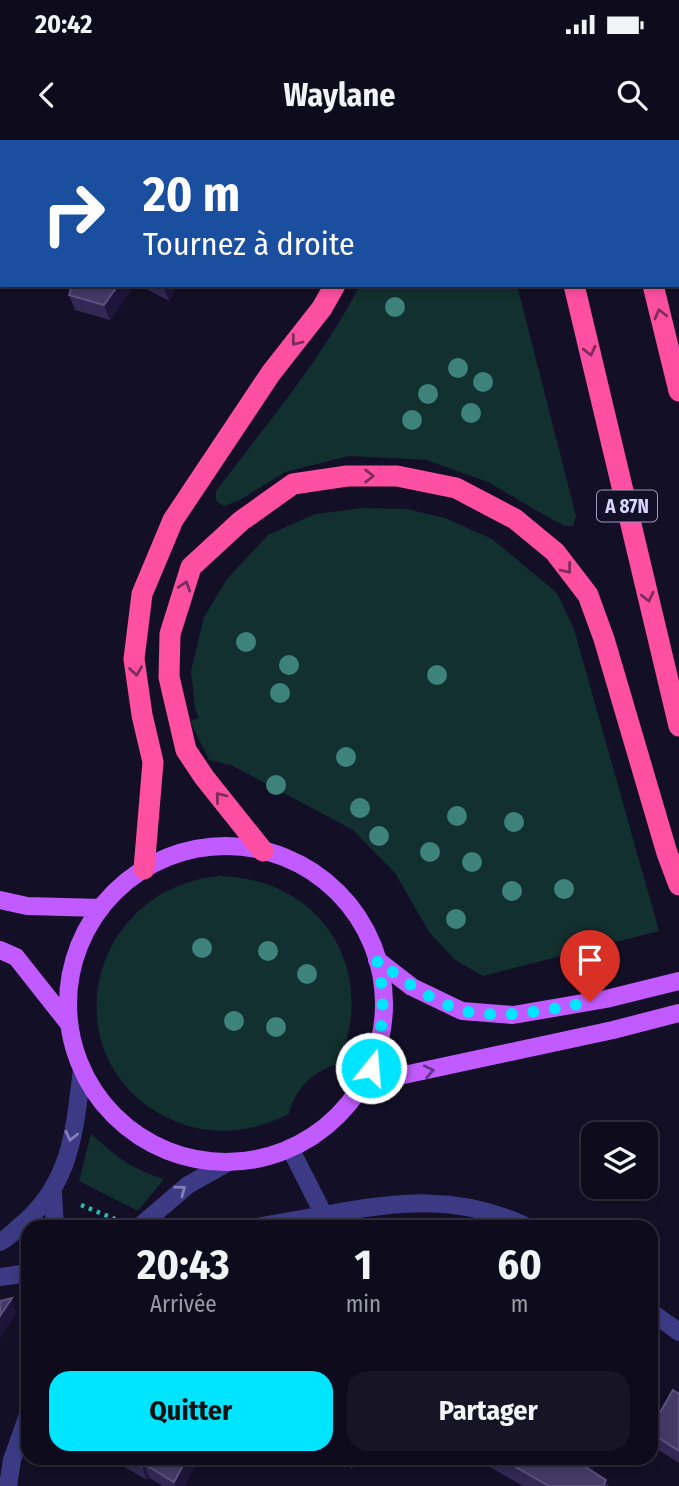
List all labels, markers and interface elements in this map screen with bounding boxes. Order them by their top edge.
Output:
text: 20:42 [35,9,92,40]
icon: back [28,76,66,114]
text: Waylane [284,76,395,114]
icon: search [613,76,651,114]
text: 20 m [143,165,240,224]
icon: right [28,168,119,259]
text: Tournez à droite [143,225,355,263]
one-way arrow [654,308,668,320]
one-way arrow [291,333,304,345]
one-way arrow [582,345,596,357]
one-way arrow [364,468,375,484]
road number: A 87N [597,490,657,522]
one-way arrow [559,561,572,574]
one-way arrow [177,580,192,592]
one-way arrow [640,591,655,603]
one-way arrow [128,665,143,676]
one-way arrow [216,793,229,805]
pin [560,930,620,1002]
icon: arrive [571,941,609,979]
position arrow [334,1031,408,1105]
one-way arrow [423,1064,435,1079]
map controls [581,1122,658,1199]
button: layers [581,1122,658,1199]
one-way arrow [65,1130,79,1142]
one-way arrow [174,1186,186,1199]
text: 20:43 [137,1240,230,1290]
text: 1 [355,1240,372,1290]
text: 60 [497,1240,542,1290]
text: Arrivée [150,1290,217,1318]
text: min [346,1290,381,1318]
text: m [511,1290,528,1318]
button: Quitter [49,1371,333,1451]
button: Partager [347,1371,630,1451]

